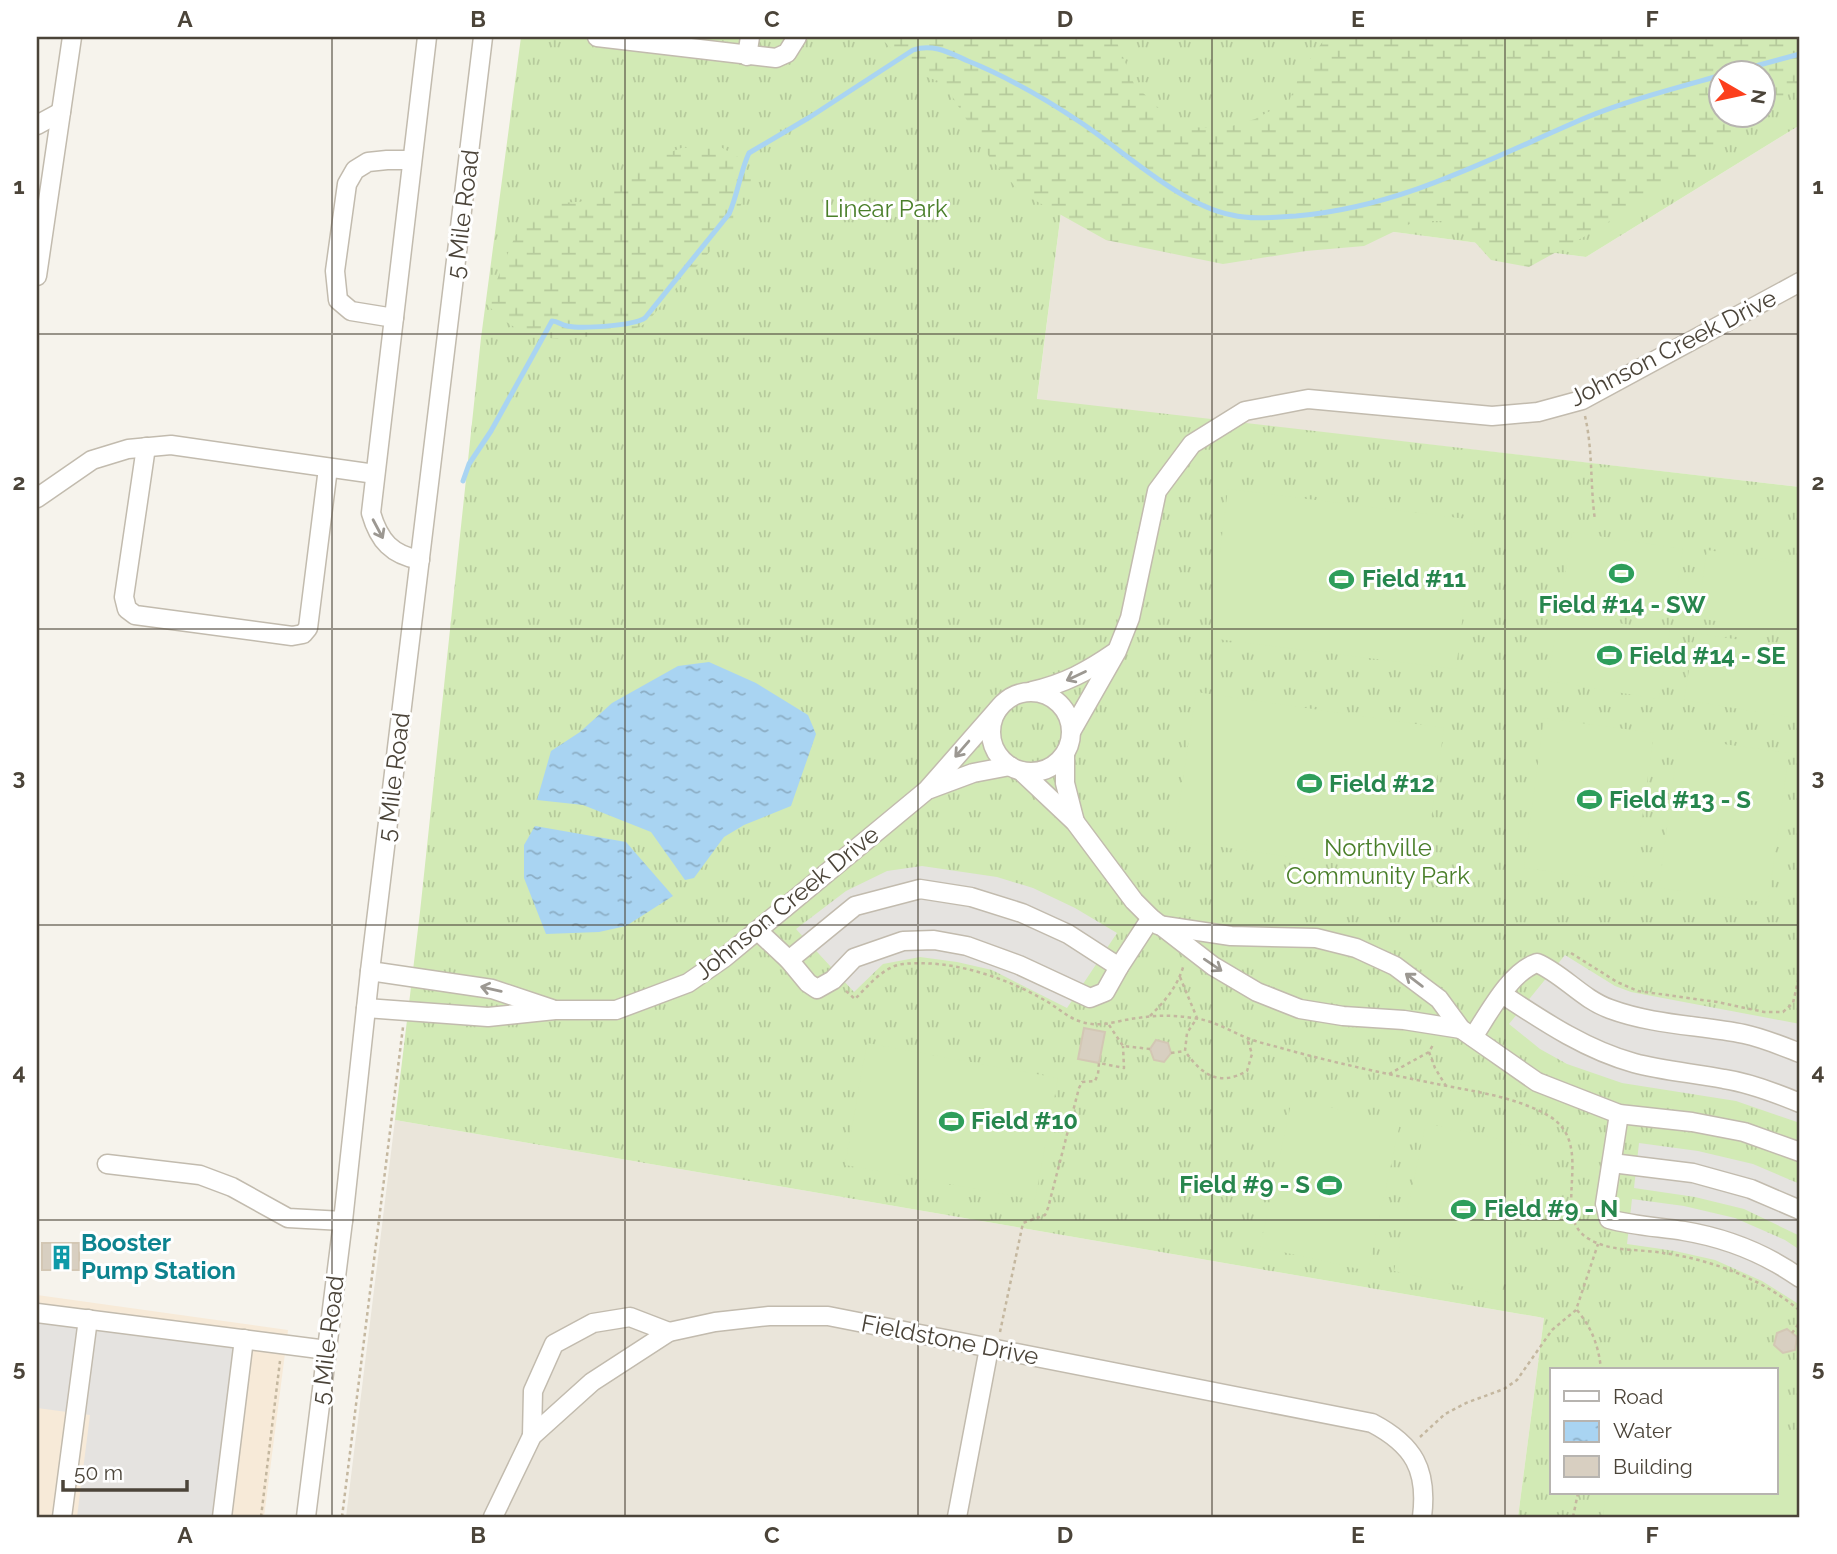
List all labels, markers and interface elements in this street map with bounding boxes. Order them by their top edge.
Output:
text: A [177,5,193,32]
text: B [470,5,486,32]
text: C [764,5,780,32]
text: D [1057,5,1073,32]
text: E [1351,5,1365,32]
text: F [1645,5,1659,32]
north arrow [1708,60,1778,130]
text: N [1747,88,1771,106]
street label: 5 Mile Road [440,148,485,280]
text: 1 [13,172,25,199]
text: 1 [1812,172,1824,199]
park label: Linear Park [824,194,948,223]
street label: Johnson Creek Drive [1564,283,1781,412]
text: 2 [13,468,25,495]
text: 2 [1812,468,1824,495]
one-way arrow [371,518,385,539]
sports icon: Field #14 - SW [1608,560,1636,588]
place label: Field #11 [1362,564,1466,593]
sports icon: Field #11 [1328,565,1356,593]
place label: Field #14 - SW [1538,590,1706,619]
place label: Field #14 - SE [1629,641,1786,670]
sports icon: Field #14 - SE [1595,642,1623,670]
one-way arrow [1066,670,1087,684]
street label: 5 Mile Road [371,711,416,843]
one-way arrow [954,740,970,758]
text: 3 [13,763,25,790]
text: 3 [1812,763,1824,790]
place label: Field #12 [1329,769,1435,798]
sports icon: Field #12 [1295,770,1323,798]
place label: Field #13 - S [1609,785,1751,814]
sports icon: Field #13 - S [1575,786,1603,814]
street label: Johnson Creek Drive [689,819,885,986]
park label: Northville Community Park [1286,833,1470,890]
one-way arrow [1203,958,1222,972]
one-way arrow [1405,973,1424,988]
one-way arrow [480,982,503,995]
text: 4 [12,1058,26,1085]
text: 4 [1811,1058,1825,1085]
place label: Field #10 [971,1106,1078,1135]
sports icon: Field #10 [937,1107,965,1135]
place label: Field #9 - S [1179,1170,1310,1199]
sports icon: Field #9 - S [1316,1171,1344,1199]
place label: Field #9 - N [1484,1194,1618,1223]
sports icon: Field #9 - N [1450,1195,1478,1223]
place label: Booster Pump Station [81,1228,236,1285]
building icon: Booster Pump Station [47,1243,75,1271]
street label: 5 Mile Road [305,1274,350,1406]
street label: Fieldstone Drive [859,1308,1041,1371]
text: 5 [13,1354,26,1381]
text: 5 [1812,1354,1825,1381]
legend [1550,1368,1778,1494]
text: Road [1613,1384,1663,1409]
text: Water [1613,1418,1672,1443]
scale bar [63,1449,187,1493]
text: Building [1613,1454,1693,1479]
text: 50 m [74,1460,123,1485]
text: A [177,1521,193,1548]
text: B [470,1521,486,1548]
text: C [764,1521,780,1548]
text: D [1057,1521,1073,1548]
text: E [1351,1521,1365,1548]
text: F [1645,1521,1659,1548]

